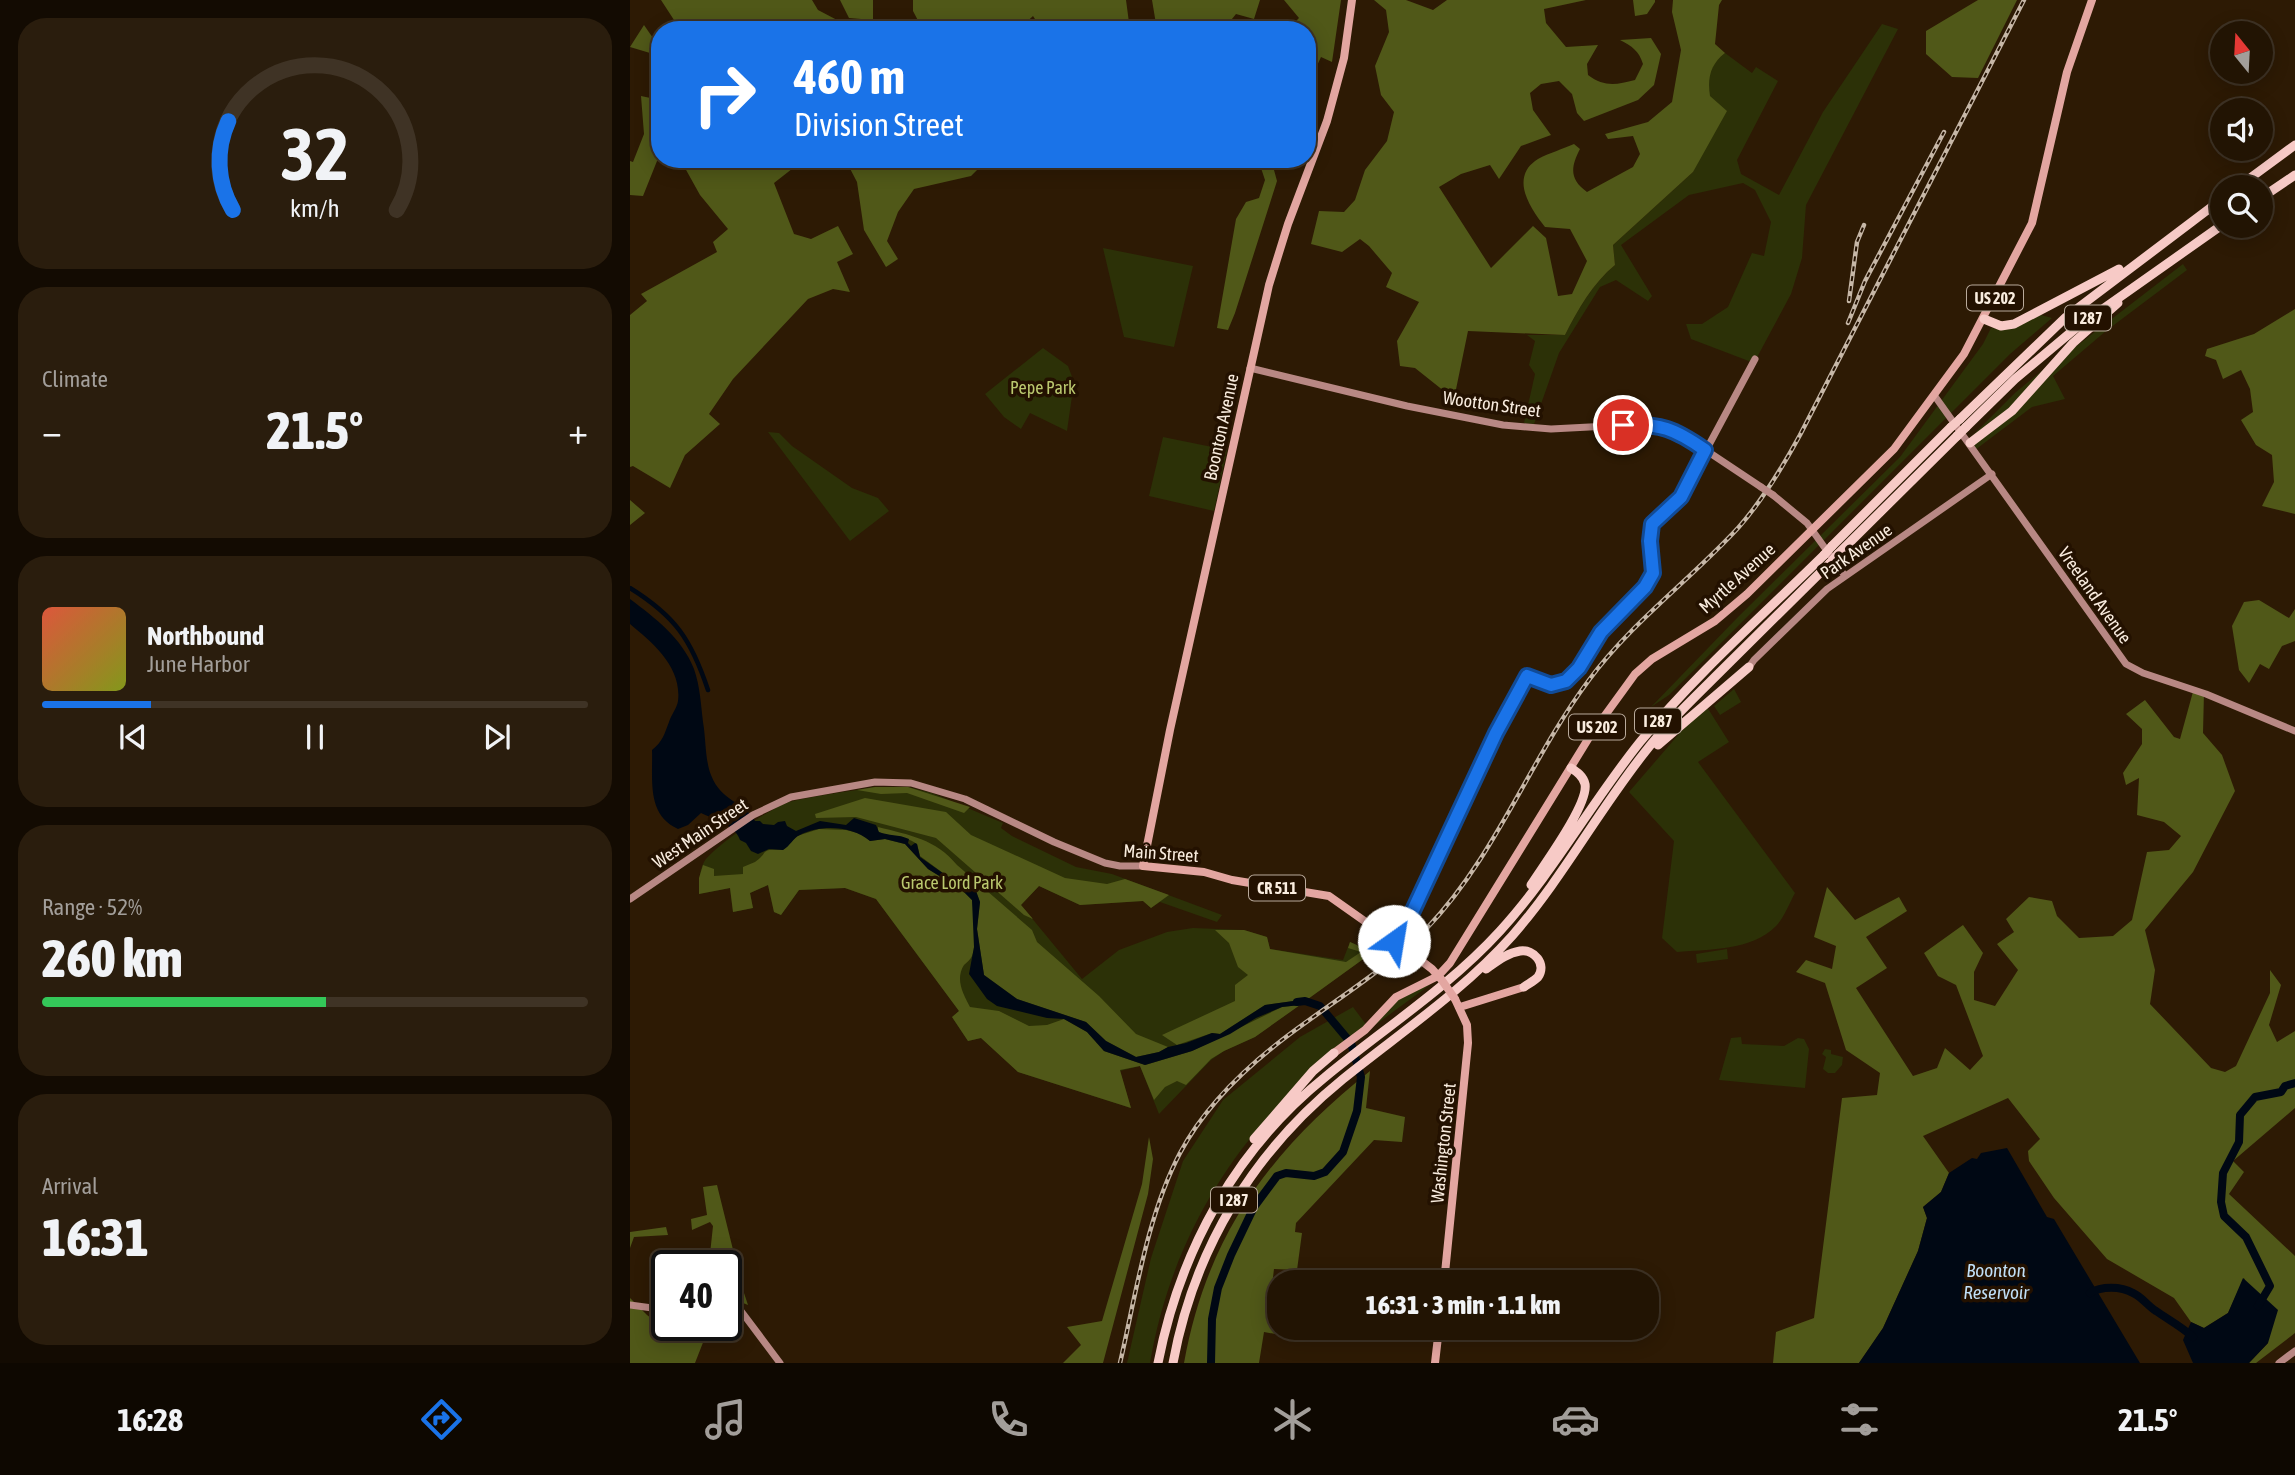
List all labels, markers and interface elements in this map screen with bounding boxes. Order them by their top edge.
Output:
north arrow [2210,21,2273,84]
map controls [2210,21,2273,238]
text: 460 m [794,48,905,104]
icon: right [679,49,770,140]
button: sound [2210,98,2273,161]
text: Division Street [794,106,964,143]
text: 32 [281,112,349,195]
button: search [2210,175,2273,238]
text: km/h [290,193,340,221]
road number: US 202 [1967,286,2023,310]
road number: I 287 [2065,306,2111,330]
text: Climate [42,366,108,392]
street label: Boonton Avenue [1199,372,1243,482]
park label: Pepe Park [1010,377,1076,398]
street label: Wootton Street [1442,387,1542,421]
pin [1593,395,1653,455]
text: 21.5° [267,400,363,460]
icon: arrive [1604,406,1642,444]
text: − [42,409,62,452]
text: + [568,409,588,452]
street label: Park Avenue [1816,519,1896,583]
street label: Myrtle Avenue [1695,538,1779,618]
street label: Vreeland Avenue [2054,543,2136,647]
text: Northbound [147,621,264,651]
text: June Harbor [147,651,250,677]
road number: I 287 [1635,708,1681,734]
road number: US 202 [1569,714,1625,740]
icon: previous [114,718,152,756]
icon: pause [296,718,334,756]
icon: next [478,718,516,756]
street label: West Main Street [649,794,751,872]
street label: Main Street [1123,840,1199,866]
park label: Grace Lord Park [901,872,1003,893]
road number: CR 511 [1249,876,1305,900]
text: Range · 52% [42,894,142,920]
position arrow [1357,904,1431,978]
text: 260 km [42,928,183,988]
street label: Washington Street [1426,1082,1460,1204]
text: Arrival [42,1173,98,1199]
road number: I 287 [1211,1188,1257,1212]
text: 16:31 [42,1207,149,1267]
speed limit sign: 40 [651,1250,742,1341]
water label: Boonton Reservoir [1963,1259,2030,1303]
text: 16:31 · 3 min · 1.1 km [1366,1290,1560,1320]
icon: directions [417,1395,466,1444]
icon: music [701,1395,750,1444]
icon: phone [984,1395,1033,1444]
icon: climate [1268,1395,1317,1444]
icon: car [1551,1395,1600,1444]
icon: filters [1835,1395,1884,1444]
text: 16:28 [117,1401,183,1438]
text: 21.5° [2118,1401,2178,1438]

